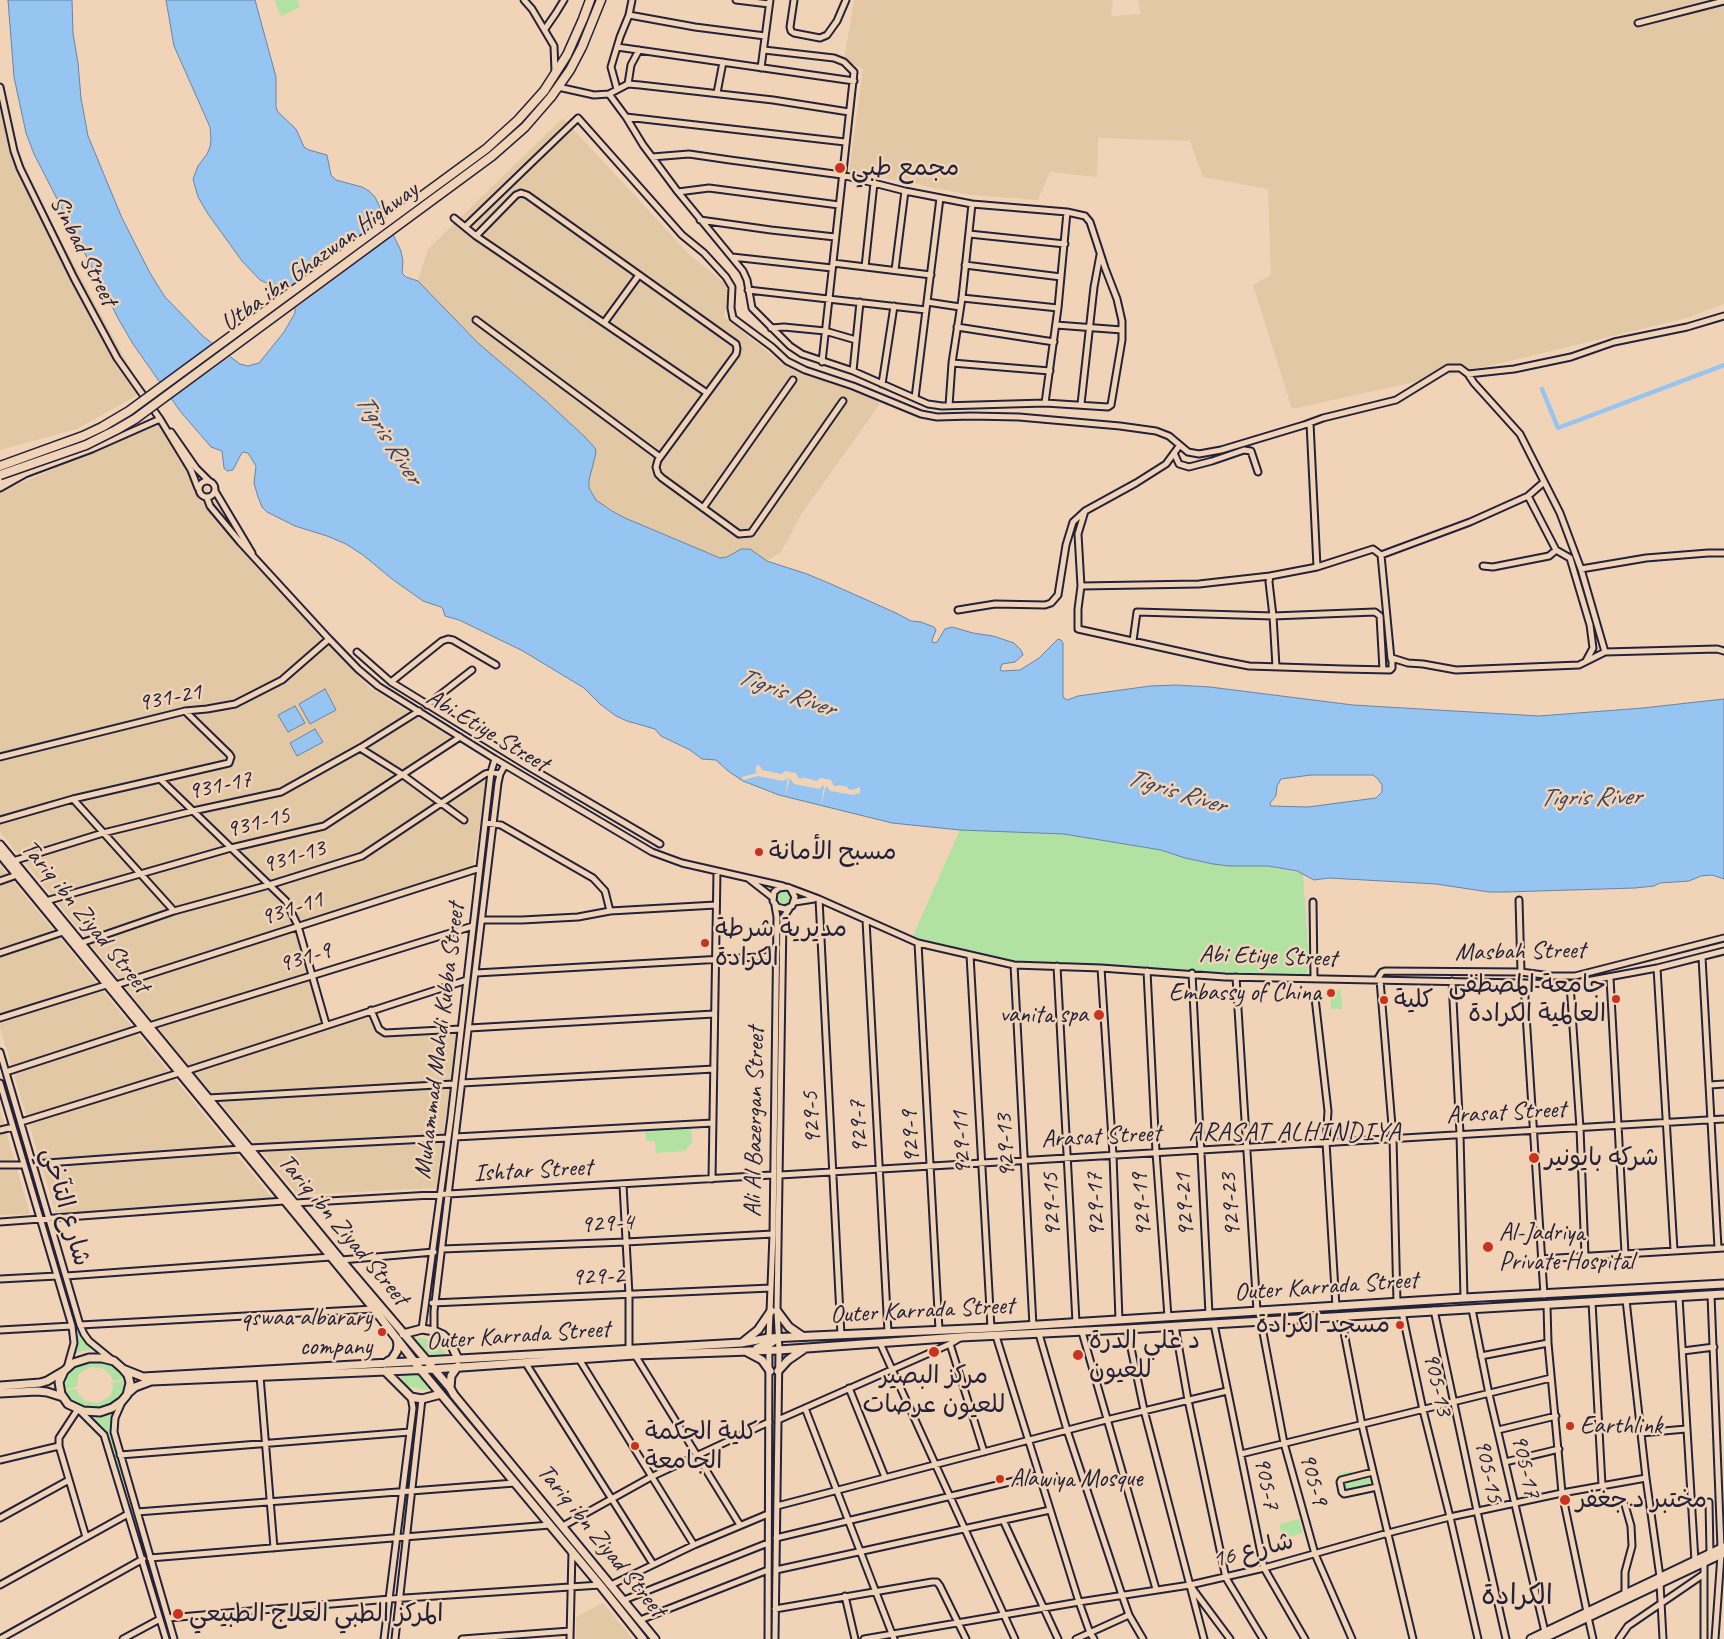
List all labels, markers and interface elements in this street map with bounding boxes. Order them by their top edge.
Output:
place label: مجمع طبي [851,153,959,183]
marker: مجمع طبي [833,161,847,175]
street label: Utba ibn Ghazwan Highway [216,175,424,339]
street label: Sinbad Street [42,191,124,311]
water label: Tigris River [347,388,429,490]
water label: Tigris River [733,661,839,725]
street label: 931-21 [136,677,204,719]
street label: Abi Etiye Street [420,683,554,779]
water label: Tigris River [1123,762,1229,822]
street label: 931-17 [185,765,255,807]
water label: Tigris River [1539,782,1641,814]
street label: 931-15 [223,801,293,845]
street label: 931-13 [259,833,329,881]
street label: Tariq ibn Ziyad Street [14,834,156,1000]
place label: مسبح الأمانة [769,837,896,867]
marker: مسبح الأمانة [753,846,765,858]
street label: 931-11 [257,885,327,933]
street label: Muhammad Mahdi Kubba Street [408,902,472,1180]
place label: مديرية شرطة الكرادة [715,914,847,973]
street label: 931-9 [275,936,335,980]
street label: Masbah Street [1455,936,1585,968]
marker: مديرية شرطة الكرادة [699,937,711,949]
street label: Abi Etiye Street [1199,940,1337,974]
place label: جامعة المصطفى العالمية الكرادة [1449,970,1606,1029]
place label: Embassy of China [1169,978,1321,1008]
place label: كلية [1394,985,1433,1015]
marker: Embassy of China [1325,987,1337,999]
marker: جامعة المصطفى العالمية الكرادة [1610,993,1622,1005]
marker: كلية [1378,994,1390,1006]
place label: vanita spa [1000,1000,1088,1030]
marker: vanita spa [1092,1008,1106,1022]
street label: Ali Al Bazergan Street [738,1027,772,1217]
street label: 929-5 [796,1091,828,1145]
street label: Arasat Street [1446,1095,1566,1131]
street label: 929-7 [843,1100,875,1154]
street label: 929-9 [895,1110,927,1164]
street label: 929-11 [945,1110,979,1176]
street label: 929-13 [989,1113,1023,1179]
district label: ARASAT ALHINDIYA [1187,1117,1403,1149]
street label: Arasat Street [1041,1119,1161,1155]
place label: شركه بايونير [1545,1143,1659,1173]
street label: شارع التآخي [34,1144,96,1270]
street label: Tariq ibn Ziyad Street [271,1148,415,1312]
marker: شركه بايونير [1527,1151,1541,1165]
street label: Ishtar Street [473,1153,593,1189]
street label: 929-15 [1036,1172,1068,1238]
street label: 929-17 [1080,1172,1112,1238]
street label: 929-19 [1125,1172,1159,1238]
street label: 929-21 [1168,1172,1202,1238]
street label: 929-23 [1214,1172,1248,1238]
street label: 929-4 [580,1208,634,1240]
place label: Al-Jadriya Private Hospital [1499,1218,1633,1277]
marker: Al-Jadriya Private Hospital [1481,1240,1495,1254]
street label: 929-2 [571,1261,625,1293]
street label: Outer Karrada Street [1233,1266,1419,1308]
street label: Outer Karrada Street [829,1291,1015,1331]
place label: qswaa albarary company [241,1303,372,1362]
place label: مسجد الكرادة [1256,1310,1390,1340]
street label: Outer Karrada Street [425,1315,611,1357]
marker: مسجد الكرادة [1394,1319,1406,1331]
marker: qswaa albarary company [376,1326,388,1338]
place label: د علي الدرة للعيون [1089,1326,1200,1385]
marker: مركز البصير للعيون عرصات [927,1345,941,1359]
marker: د علي الدرة للعيون [1071,1348,1085,1362]
street label: 905-13 [1415,1349,1459,1419]
place label: مركز البصير للعيون عرصات [863,1361,1005,1420]
place label: Earthlink [1580,1411,1662,1441]
place label: كلية الحكمة الجامعة [645,1417,758,1476]
marker: Earthlink [1564,1420,1576,1432]
street label: 905-17 [1503,1431,1547,1501]
street label: 905-15 [1467,1436,1509,1506]
marker: كلية الحكمة الجامعة [629,1440,641,1452]
street label: 905-9 [1292,1449,1334,1509]
street label: 905-7 [1246,1454,1286,1512]
street label: Tariq ibn Ziyad Street [530,1458,672,1624]
place label: Alawiya Mosque [1010,1464,1142,1494]
marker: Alawiya Mosque [994,1473,1006,1485]
place label: مختبر د.جغفر [1576,1485,1707,1515]
marker: مختبر د.جغفر [1558,1493,1572,1507]
street label: شارع 16 [1209,1526,1297,1576]
district label: الكرادة [1481,1580,1553,1614]
place label: المركز الطبي العلاج الطبيعي [189,1599,443,1629]
marker: المركز الطبي العلاج الطبيعي [171,1607,185,1621]

